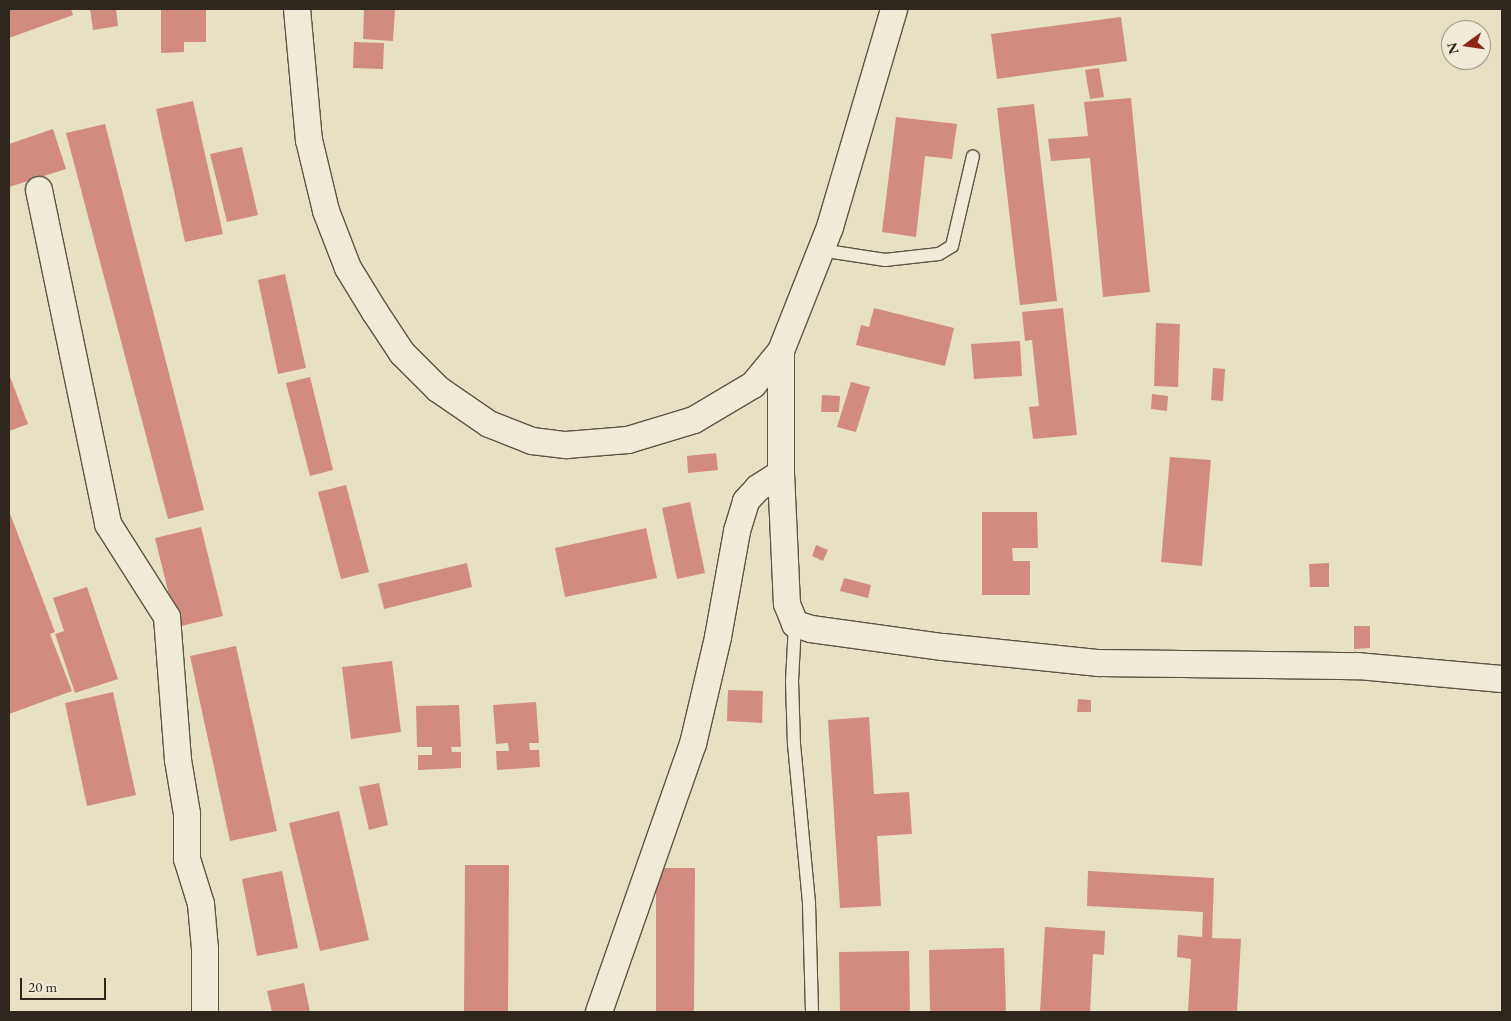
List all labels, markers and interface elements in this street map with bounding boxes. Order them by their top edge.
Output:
north arrow [1441,20,1491,70]
text: N [1442,41,1463,56]
scale bar [22,968,109,1000]
text: 20 m [28,977,57,996]

